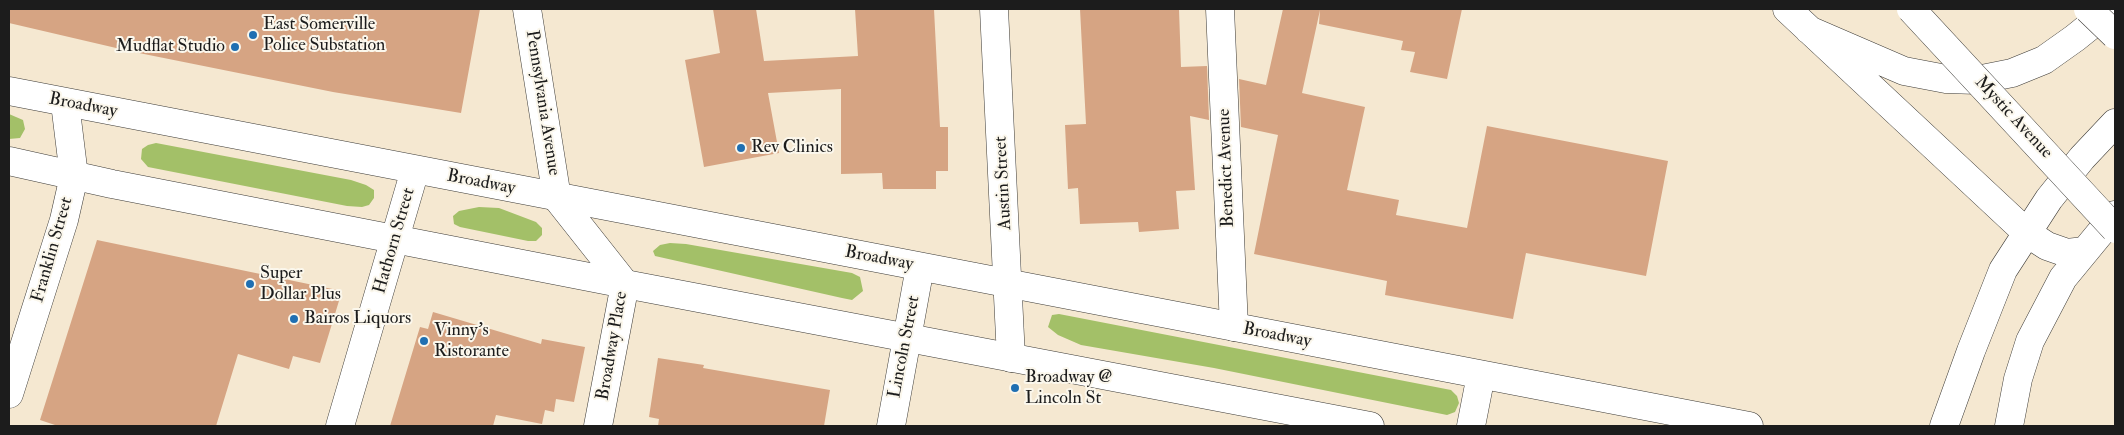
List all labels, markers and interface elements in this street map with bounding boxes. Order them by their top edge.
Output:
place label: East Somerville Police Substation [263,14,385,56]
marker: East Somerville Police Substation [247,29,259,41]
street label: Pennsylvania Avenue [520,29,564,177]
place label: Mudflat Studio [116,36,225,58]
marker: Mudflat Studio [229,41,241,53]
street label: Mystic Avenue [1969,72,2057,164]
street label: Broadway [47,89,119,123]
street label: Benedict Avenue [1214,108,1240,228]
street label: Austin Street [991,136,1017,230]
place label: Rev Clinics [751,137,833,159]
marker: Rev Clinics [735,142,747,154]
street label: Broadway [445,166,517,200]
street label: Hathorn Street [370,186,420,296]
street label: Franklin Street [28,195,78,305]
street label: Broadway [843,242,915,276]
place label: Super Dollar Plus [260,263,341,306]
marker: Super Dollar Plus [244,278,256,290]
street label: Broadway Place [593,290,633,402]
street label: Lincoln Street [884,294,926,400]
place label: Bairos Liquors [304,308,411,330]
marker: Bairos Liquors [288,313,300,325]
street label: Broadway [1241,319,1313,353]
place label: Vinny's Ristorante [434,320,509,362]
marker: Vinny's Ristorante [418,335,430,347]
place label: Broadway @ Lincoln St [1025,367,1112,409]
marker: Broadway @ Lincoln St [1009,382,1021,394]

